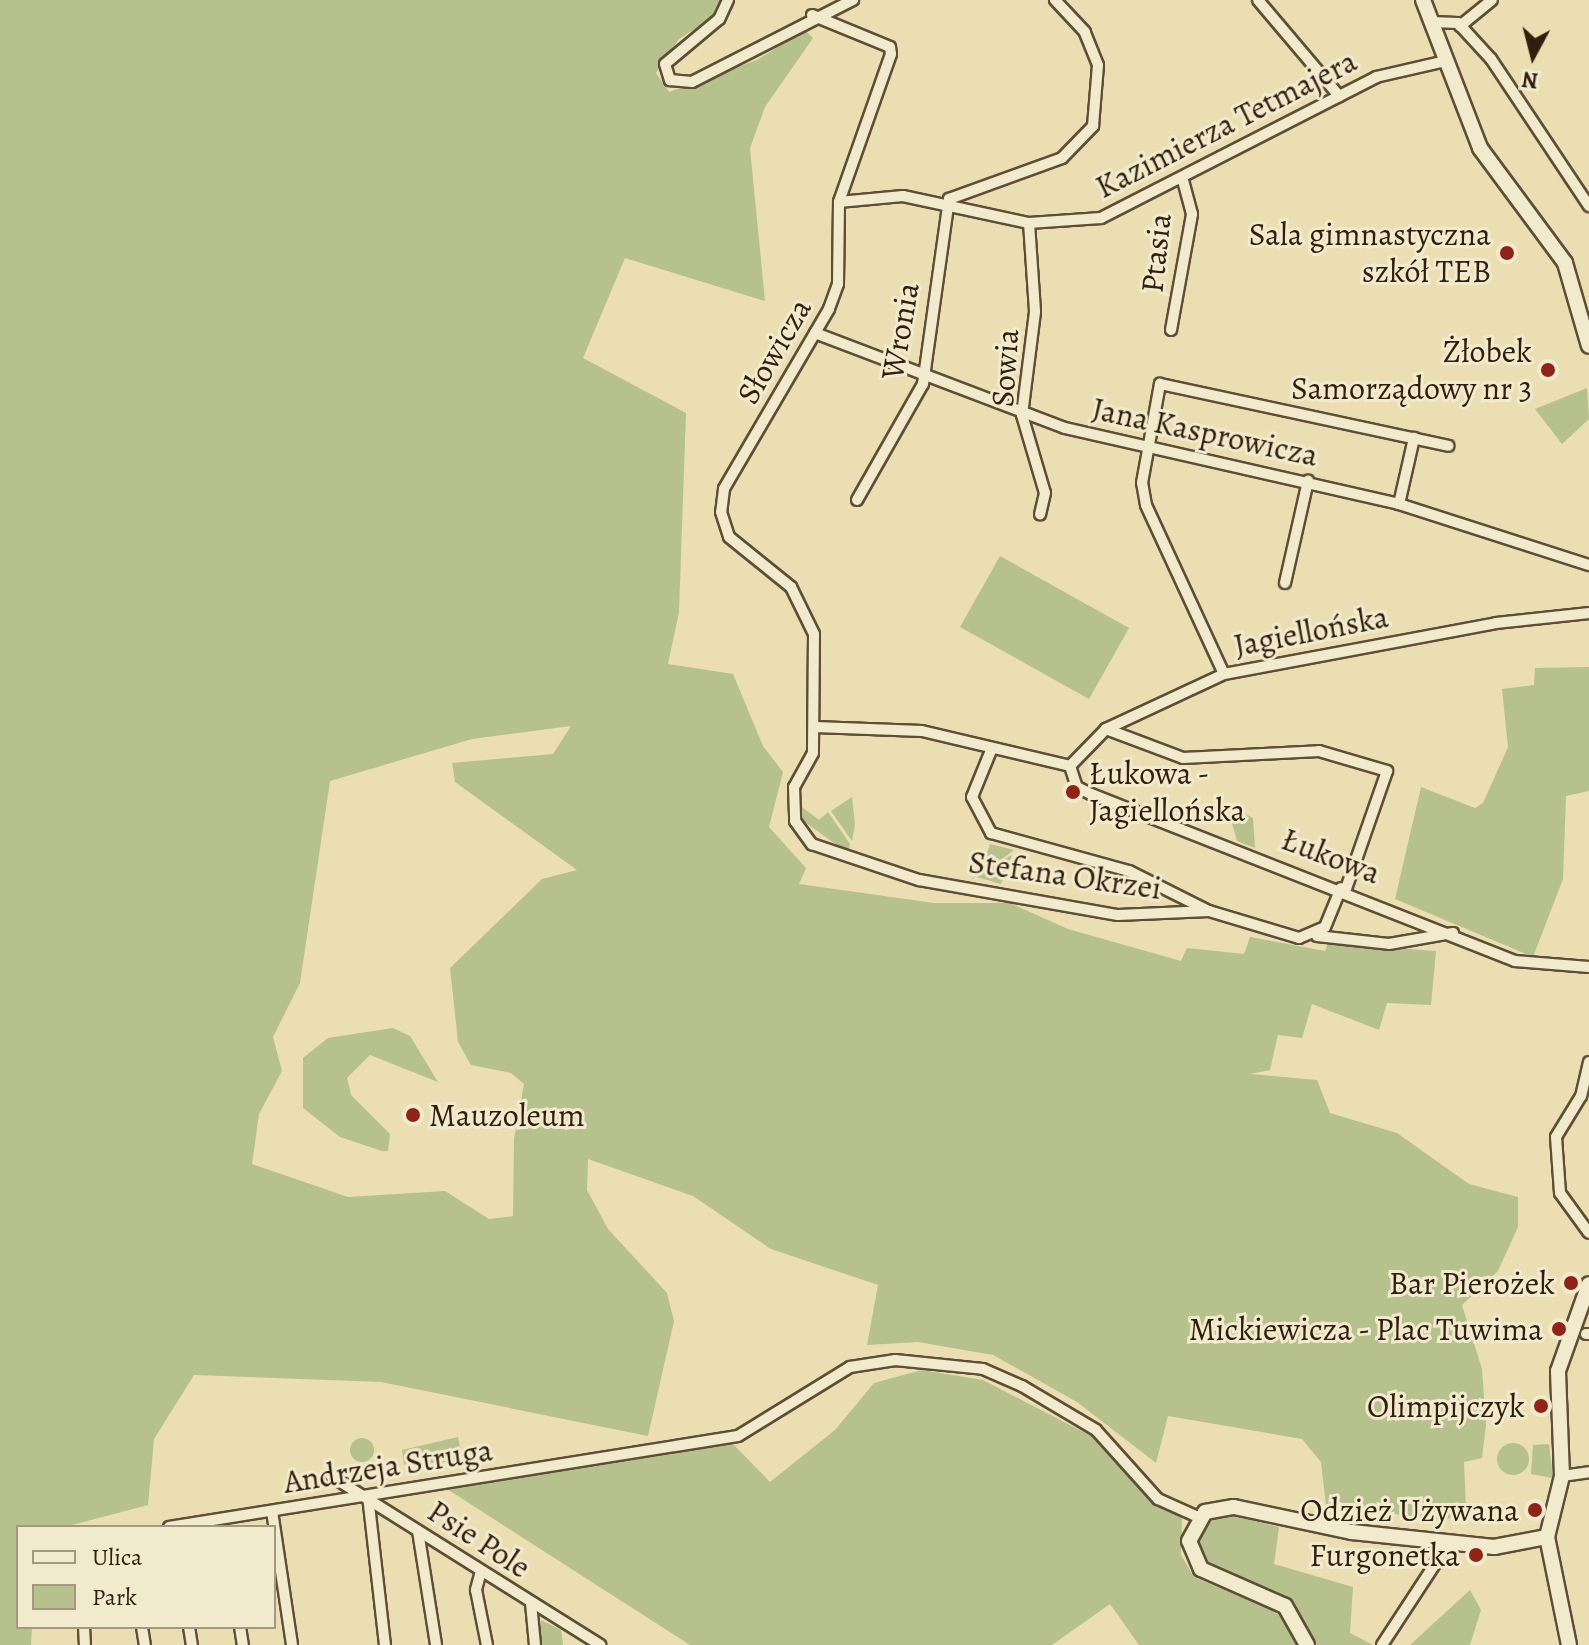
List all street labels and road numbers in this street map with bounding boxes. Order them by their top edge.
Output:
street label: Kazimierza Tetmajera [1089,42,1363,206]
street label: Ptasia [1133,211,1179,295]
street label: Wronia [873,279,927,383]
street label: Słowicza [729,291,819,411]
street label: Sowia [983,328,1027,408]
street label: Jana Kasprowicza [1089,389,1321,475]
street label: Jagiellońska [1231,597,1391,665]
street label: Łukowa [1276,820,1386,892]
street label: Stefana Okrzei [966,842,1164,908]
street label: Andrzeja Struga [281,1431,495,1501]
street label: Psie Pole [421,1492,537,1586]

